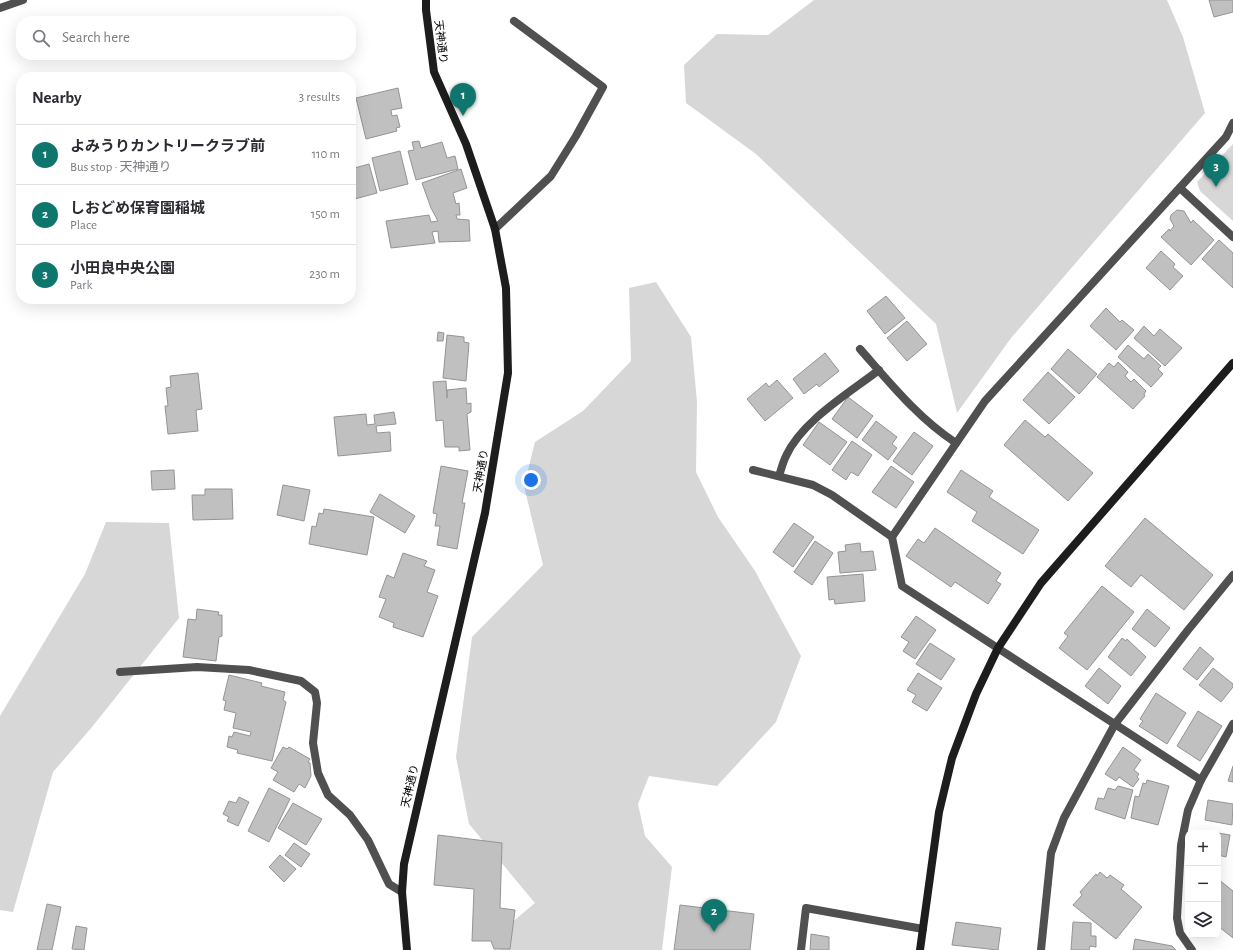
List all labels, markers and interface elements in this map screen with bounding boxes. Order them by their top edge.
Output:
search box [16,16,356,60]
street label: 天神通り [433,19,450,65]
icon: search [30,27,52,49]
text: Search here [62,30,130,45]
pin: 1 [450,83,476,116]
text: Nearby [32,89,82,106]
text: 3 results [299,91,340,104]
text: よみうりカントリークラブ前 [70,139,265,154]
text: 1 [43,148,47,161]
text: 110 m [312,148,340,161]
pin: 3 [1203,154,1229,187]
text: Bus stop · 天神通り [70,161,172,174]
text: しおどめ保育園稲城 [70,201,205,216]
text: 2 [42,208,48,221]
text: 150 m [311,208,340,221]
text: Place [70,219,97,232]
text: 小田良中央公園 [70,261,175,276]
text: 3 [42,268,48,281]
text: 230 m [309,268,340,281]
text: Park [70,279,92,292]
street label: 天神通り [471,448,490,494]
your location [521,470,541,490]
street label: 天神通り [399,763,420,809]
map controls [1185,830,1221,938]
button: + [1185,830,1221,866]
button: − [1185,866,1221,902]
pin: 2 [701,899,727,932]
button: layers [1185,902,1221,938]

